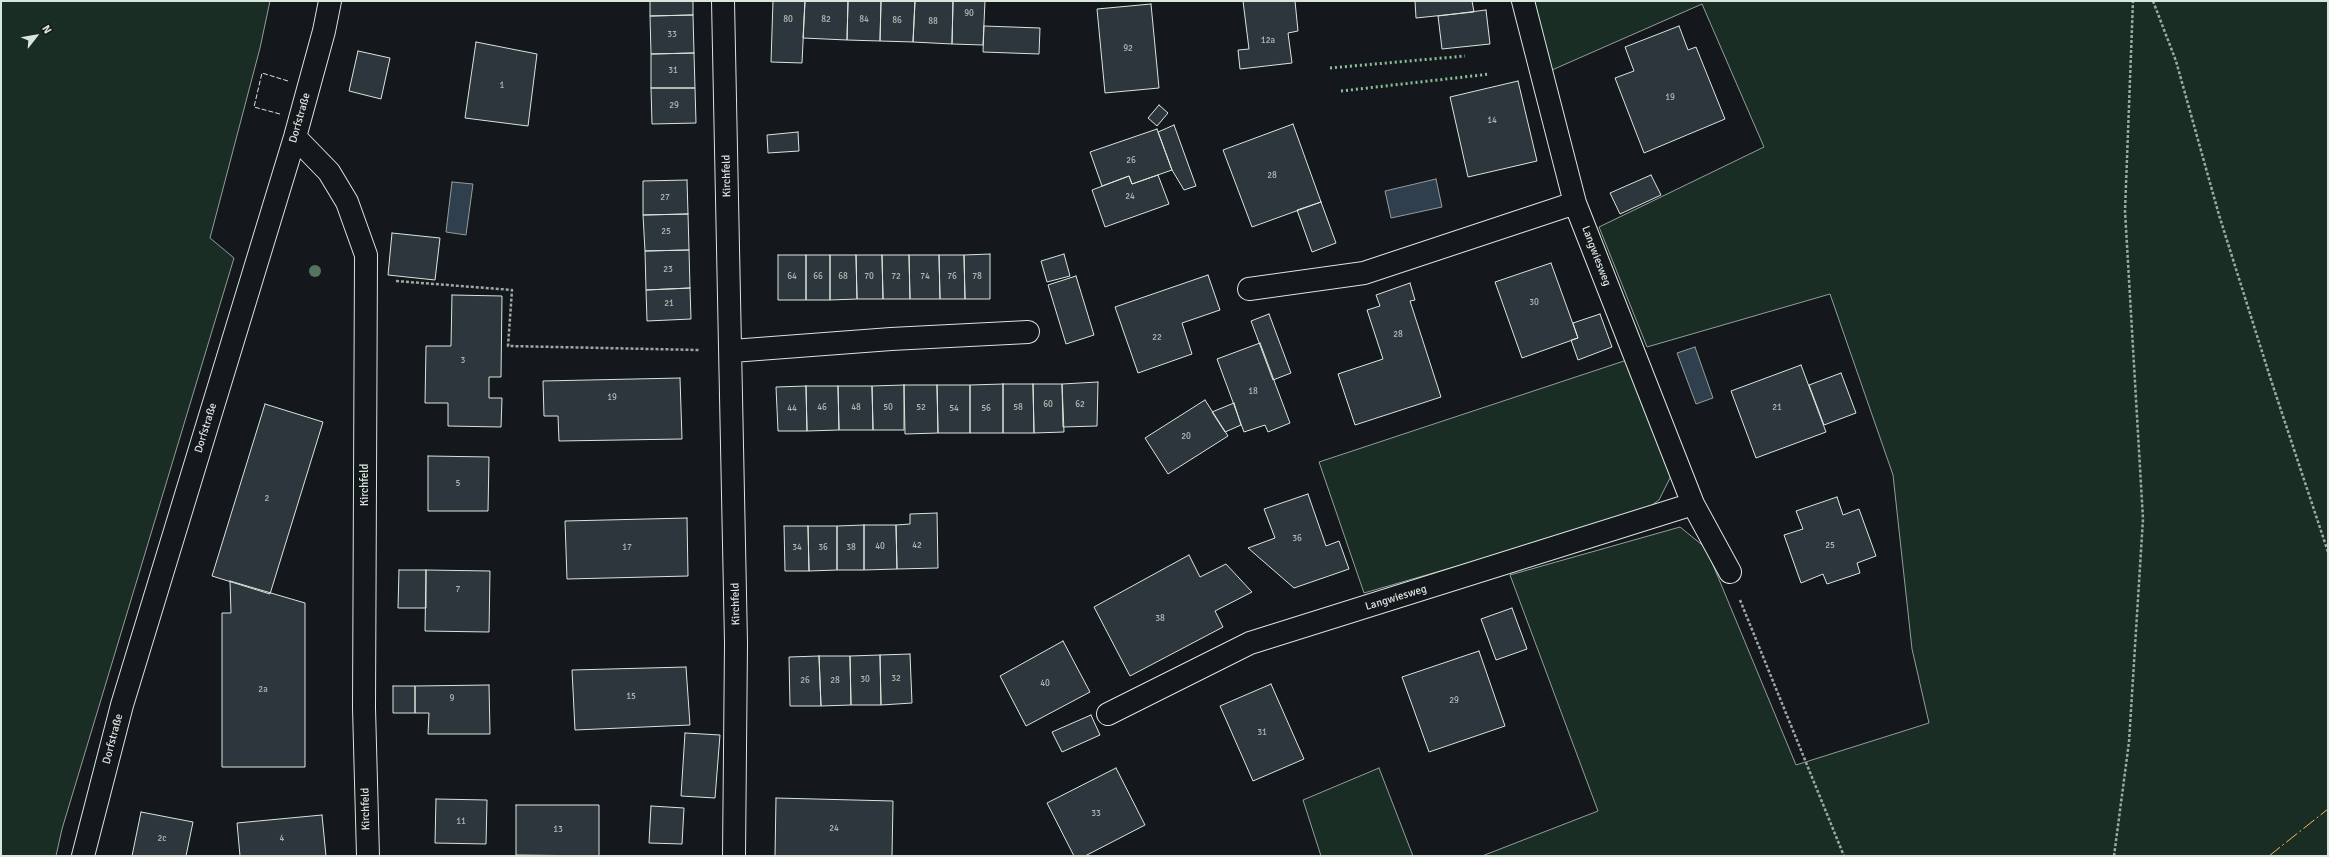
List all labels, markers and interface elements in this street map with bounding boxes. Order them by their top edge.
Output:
house number: 90 [964,9,974,19]
house number: 80 [783,15,793,25]
house number: 82 [821,15,831,25]
house number: 84 [859,15,869,25]
north arrow [16,16,56,56]
house number: 86 [892,16,902,26]
house number: 88 [928,17,938,27]
text: N [39,23,54,36]
house number: 33 [667,30,677,40]
house number: 12a [1261,36,1275,46]
house number: 92 [1123,44,1133,54]
house number: 31 [668,66,678,76]
house number: 1 [500,81,504,91]
street label: Dorfstraße [287,91,313,145]
house number: 19 [1665,93,1675,103]
house number: 29 [669,101,679,111]
house number: 14 [1487,116,1497,126]
street label: Kirchfeld [720,155,734,197]
house number: 26 [1126,156,1136,166]
house number: 28 [1267,171,1277,181]
house number: 24 [1125,192,1135,202]
house number: 27 [660,193,670,203]
street label: Langwiesweg [1578,224,1614,288]
house number: 25 [661,227,671,237]
house number: 23 [663,265,673,275]
house number: 64 [787,272,797,282]
house number: 66 [813,272,823,282]
house number: 68 [838,272,848,282]
house number: 70 [864,272,874,282]
house number: 72 [891,272,901,282]
house number: 74 [920,272,930,282]
house number: 76 [947,272,957,282]
house number: 78 [972,272,982,282]
house number: 30 [1529,298,1539,308]
house number: 21 [664,299,674,309]
house number: 28 [1393,330,1403,340]
house number: 22 [1152,333,1162,343]
house number: 3 [461,356,465,366]
house number: 18 [1248,387,1258,397]
house number: 19 [607,393,617,403]
house number: 60 [1043,400,1053,410]
house number: 62 [1075,400,1085,410]
street label: Dorfstraße [192,401,220,455]
house number: 46 [817,403,827,413]
house number: 48 [851,403,861,413]
house number: 50 [883,403,893,413]
house number: 52 [916,403,926,413]
house number: 58 [1013,403,1023,413]
house number: 21 [1772,403,1782,413]
house number: 44 [787,404,797,414]
house number: 54 [949,404,959,414]
house number: 56 [981,404,991,414]
house number: 20 [1181,432,1191,442]
street label: Kirchfeld [358,464,372,506]
house number: 5 [456,479,460,489]
house number: 2 [265,494,269,504]
house number: 36 [1292,534,1302,544]
house number: 42 [912,541,922,551]
house number: 25 [1825,541,1835,551]
house number: 40 [875,542,885,552]
house number: 17 [622,543,632,553]
house number: 34 [792,543,802,553]
house number: 36 [818,543,828,553]
house number: 38 [846,543,856,553]
street label: Langwiesweg [1364,582,1428,614]
street label: Kirchfeld [729,583,743,625]
house number: 7 [456,585,460,595]
house number: 38 [1155,614,1165,624]
house number: 32 [891,674,901,684]
house number: 30 [860,675,870,685]
house number: 26 [800,676,810,686]
house number: 28 [830,676,840,686]
house number: 40 [1040,679,1050,689]
house number: 2a [258,685,268,695]
house number: 15 [626,692,636,702]
house number: 9 [450,694,454,704]
house number: 29 [1449,696,1459,706]
street label: Dorfstraße [100,712,126,766]
house number: 31 [1257,728,1267,738]
street label: Kirchfeld [359,788,373,830]
house number: 33 [1091,809,1101,819]
house number: 11 [456,817,466,827]
house number: 24 [829,824,839,834]
house number: 13 [553,825,563,835]
house number: 2c [157,834,167,844]
house number: 4 [280,834,284,844]

